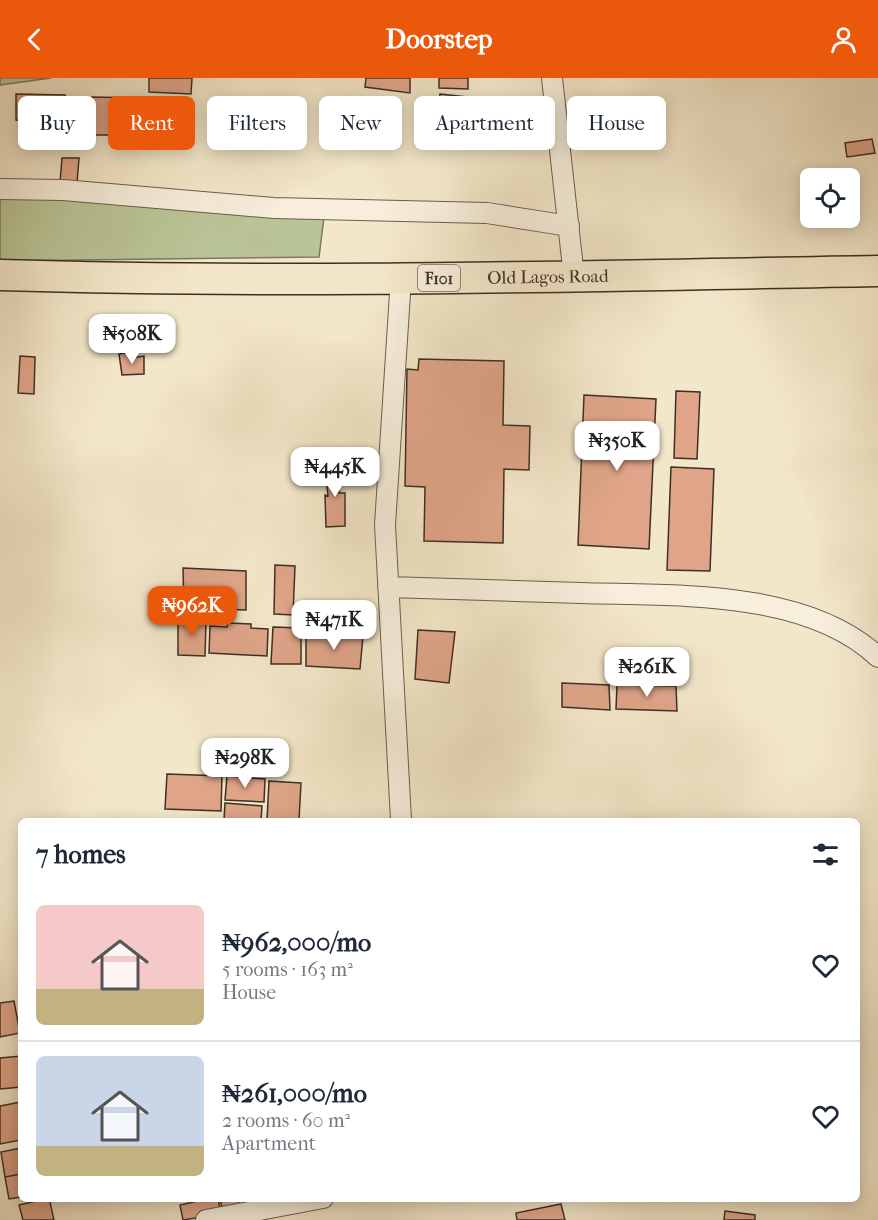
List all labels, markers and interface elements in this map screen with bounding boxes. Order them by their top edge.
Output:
icon: back [18,23,51,56]
text: Doorstep [386,23,492,55]
icon: person [827,23,860,56]
chip: Buy [18,96,96,150]
chip: Rent [108,96,195,150]
chip: Filters [207,96,307,150]
chip: New [319,96,402,150]
chip: Apartment [414,96,555,150]
chip: House [567,96,666,150]
map controls [800,168,860,228]
button: locate [800,168,860,228]
road number: F101 [418,265,460,291]
street label: Old Lagos Road [487,265,609,288]
pin: ₦508K [90,314,174,365]
text: ₦508K [103,322,161,345]
pin: ₦350K [575,421,659,472]
text: ₦350K [589,429,645,452]
pin: ₦445K [293,447,377,498]
text: ₦445K [305,455,365,478]
pin: ₦962K [150,586,234,637]
text: ₦962K [162,594,222,617]
pin: ₦471K [292,600,376,651]
text: ₦471K [305,608,363,631]
pin: ₦261K [605,647,689,698]
text: ₦261K [618,655,676,678]
pin: ₦298K [203,738,287,789]
text: ₦298K [215,746,275,769]
icon: filters [809,838,842,871]
text: 7 homes [36,839,126,870]
text: ₦962,000/mo [222,927,371,958]
icon: home [84,929,156,1001]
icon: heart [809,949,842,982]
text: 5 rooms · 163 m² [222,958,353,981]
text: House [222,981,276,1004]
text: ₦261,000/mo [222,1078,367,1109]
icon: home [84,1080,156,1152]
icon: heart [809,1100,842,1133]
text: 2 rooms · 60 m² [222,1109,350,1132]
text: Apartment [222,1132,316,1155]

